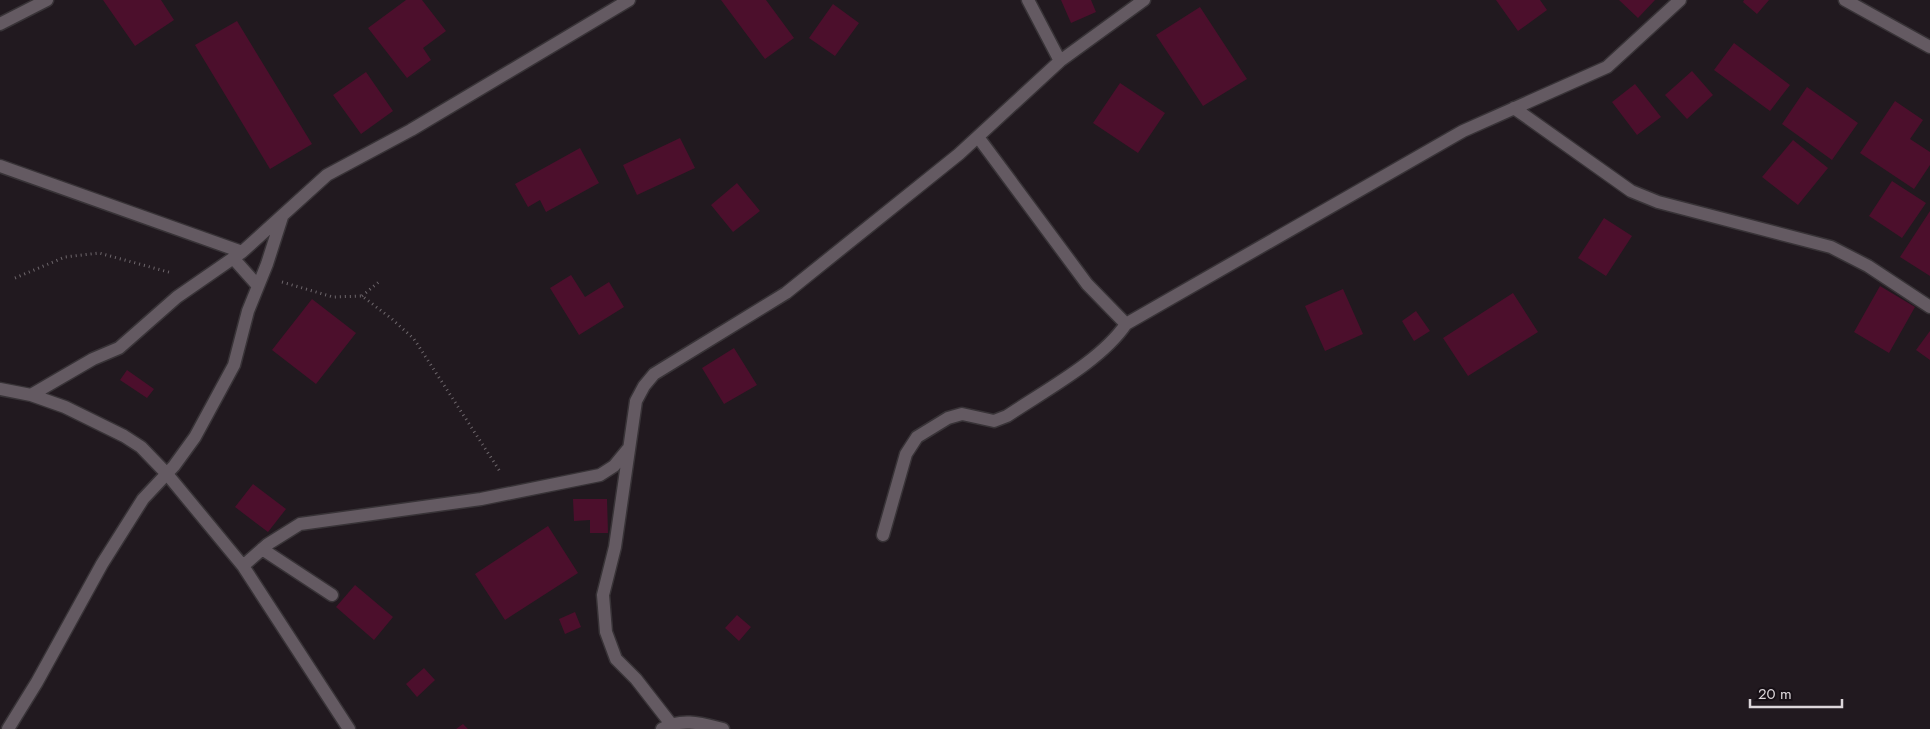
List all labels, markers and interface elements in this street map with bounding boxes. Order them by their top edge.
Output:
scale bar [1750,676,1842,708]
text: 20 m [1758,683,1792,705]

